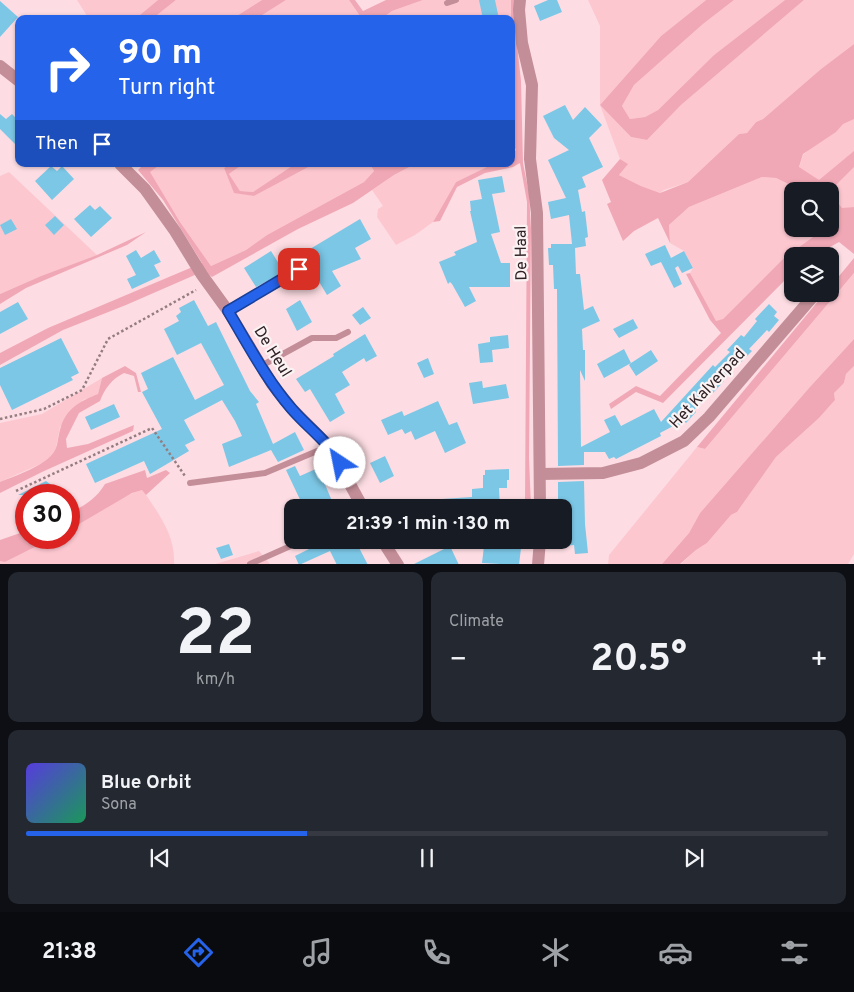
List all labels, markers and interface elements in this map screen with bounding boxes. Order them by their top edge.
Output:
text: 90 m [118,32,202,76]
icon: right [35,35,100,100]
text: Turn right [118,75,215,102]
icon: arrive [88,130,116,158]
text: Then [35,132,78,156]
map controls [784,182,839,302]
button: search [784,182,839,237]
street label: De Haal [512,225,532,281]
button: layers [784,247,839,302]
pin [278,248,320,290]
icon: arrive [285,255,313,283]
street label: De Heul [249,323,295,381]
street label: Het Kalverpad [666,345,750,433]
position arrow [313,436,365,488]
speed limit sign: 30 [15,484,80,549]
text: 21:39 · 1 min · 130 m [346,512,510,536]
text: 22 [176,596,255,678]
text: Climate [449,612,504,632]
text: 20.5° [590,636,687,685]
text: − [449,643,467,679]
text: + [810,643,828,679]
text: km/h [196,670,235,690]
text: Blue Orbit [101,771,191,795]
text: Sona [101,795,137,815]
icon: previous [146,844,174,872]
icon: pause [413,844,441,872]
icon: next [680,844,708,872]
icon: directions [181,935,216,970]
icon: music [300,935,335,970]
icon: phone [419,935,454,970]
icon: climate [538,935,573,970]
icon: car [658,935,693,970]
icon: filters [777,935,812,970]
text: 21:38 [42,939,97,966]

